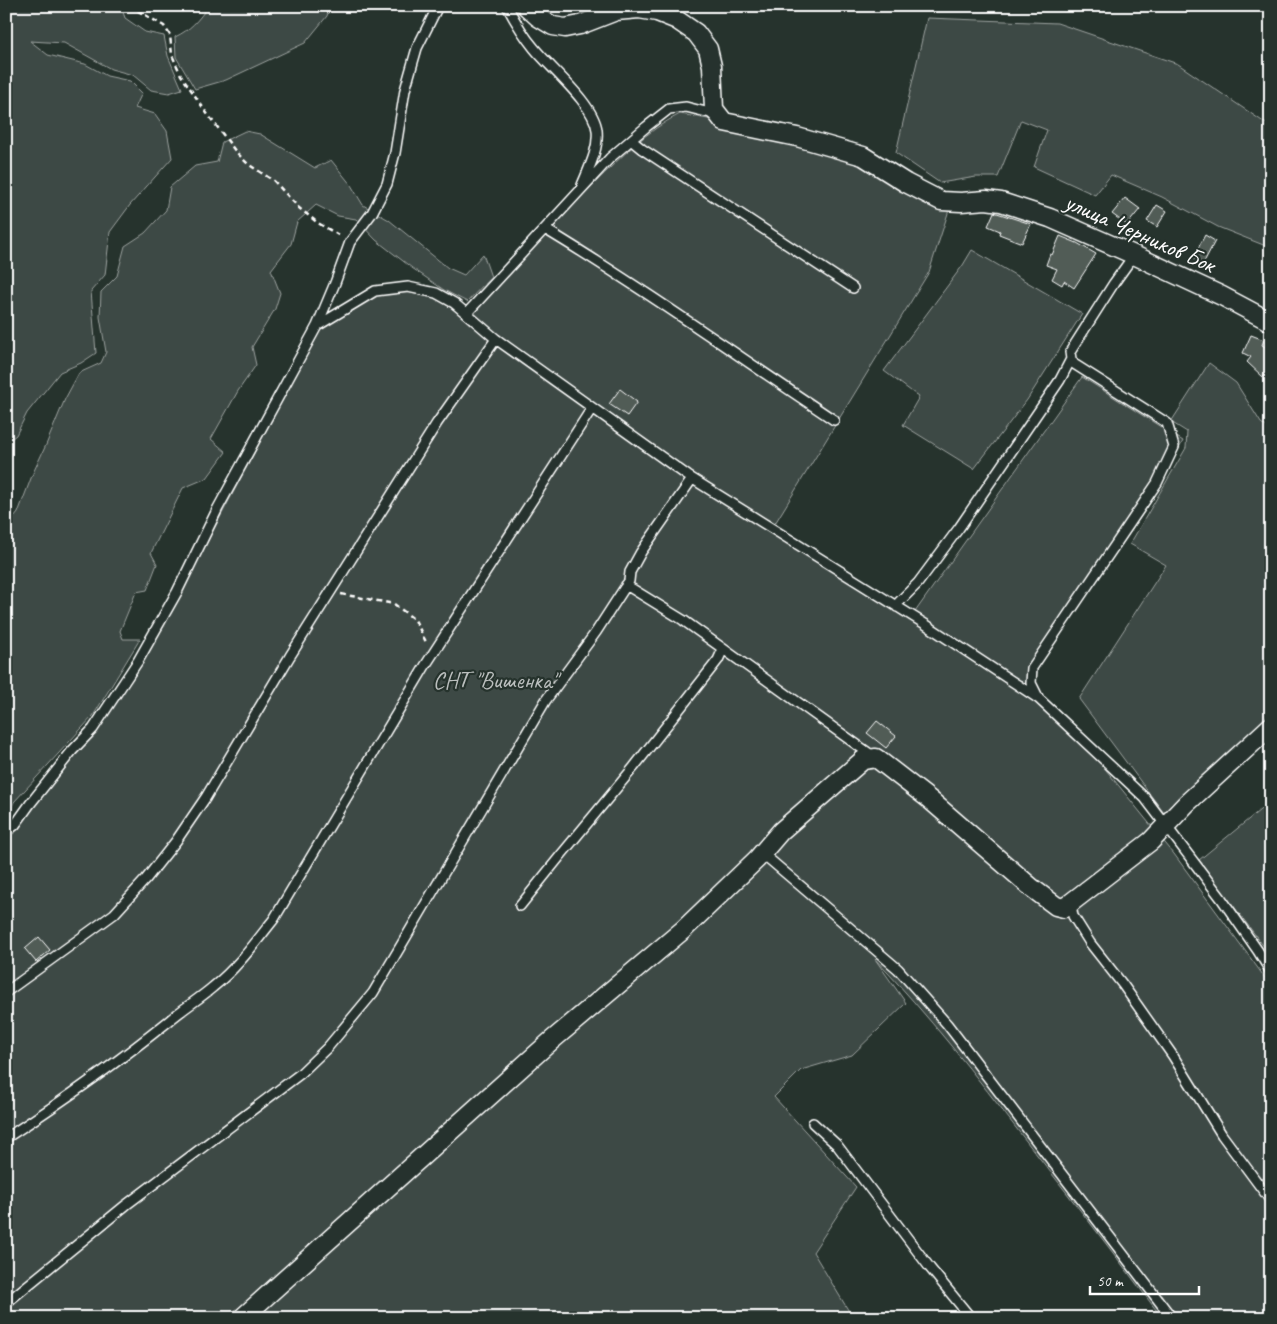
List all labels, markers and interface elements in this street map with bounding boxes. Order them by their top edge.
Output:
street label: улица Черников Бок [1058,186,1222,280]
park label: СНТ "Вишенка" [433,665,563,695]
scale bar [1090,1264,1198,1296]
text: 50 m [1097,1272,1124,1291]

